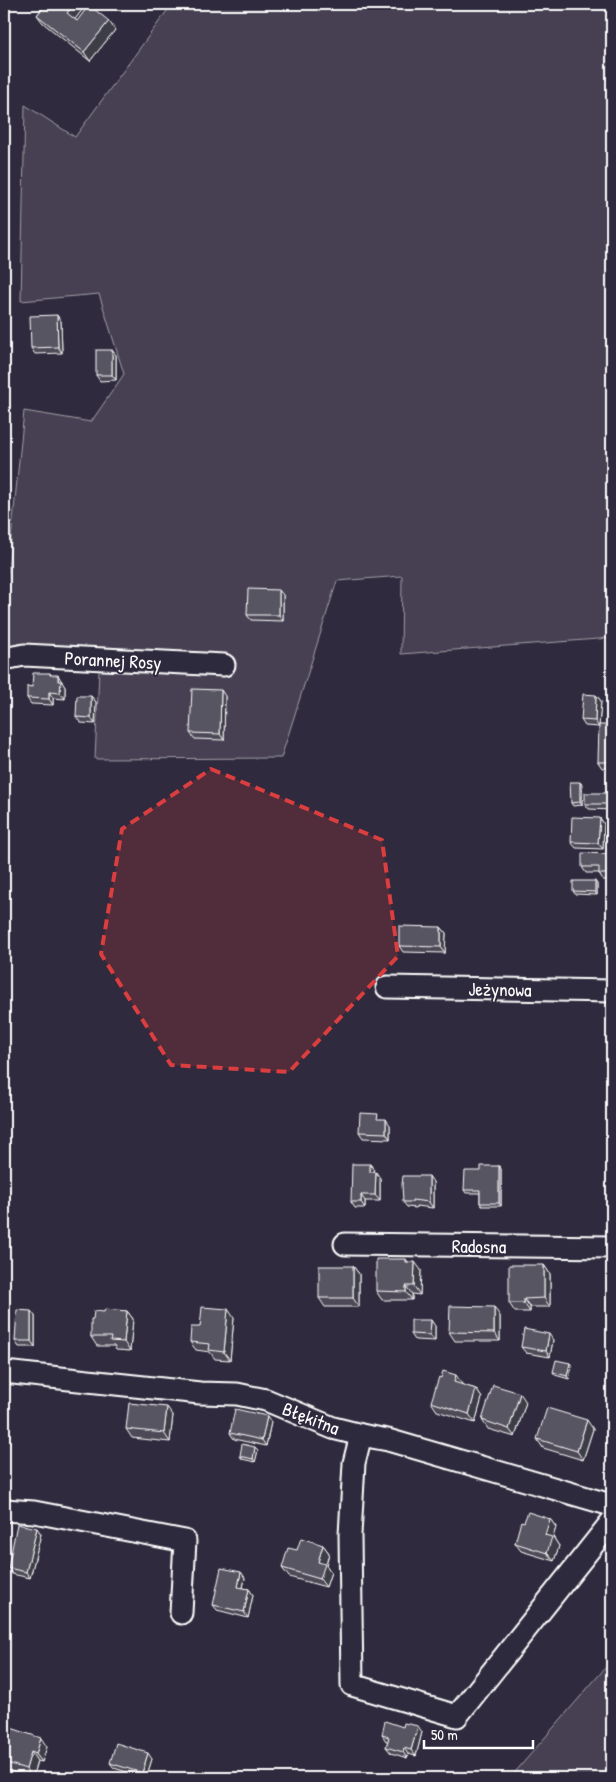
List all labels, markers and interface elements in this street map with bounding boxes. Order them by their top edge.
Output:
street label: Porannej Rosy [64,644,162,676]
street label: Jeżynowa [468,975,532,1003]
street label: Radosna [452,1233,507,1259]
street label: Błękitna [279,1395,344,1441]
scale bar [424,1717,532,1749]
text: 50 m [431,1724,458,1745]

